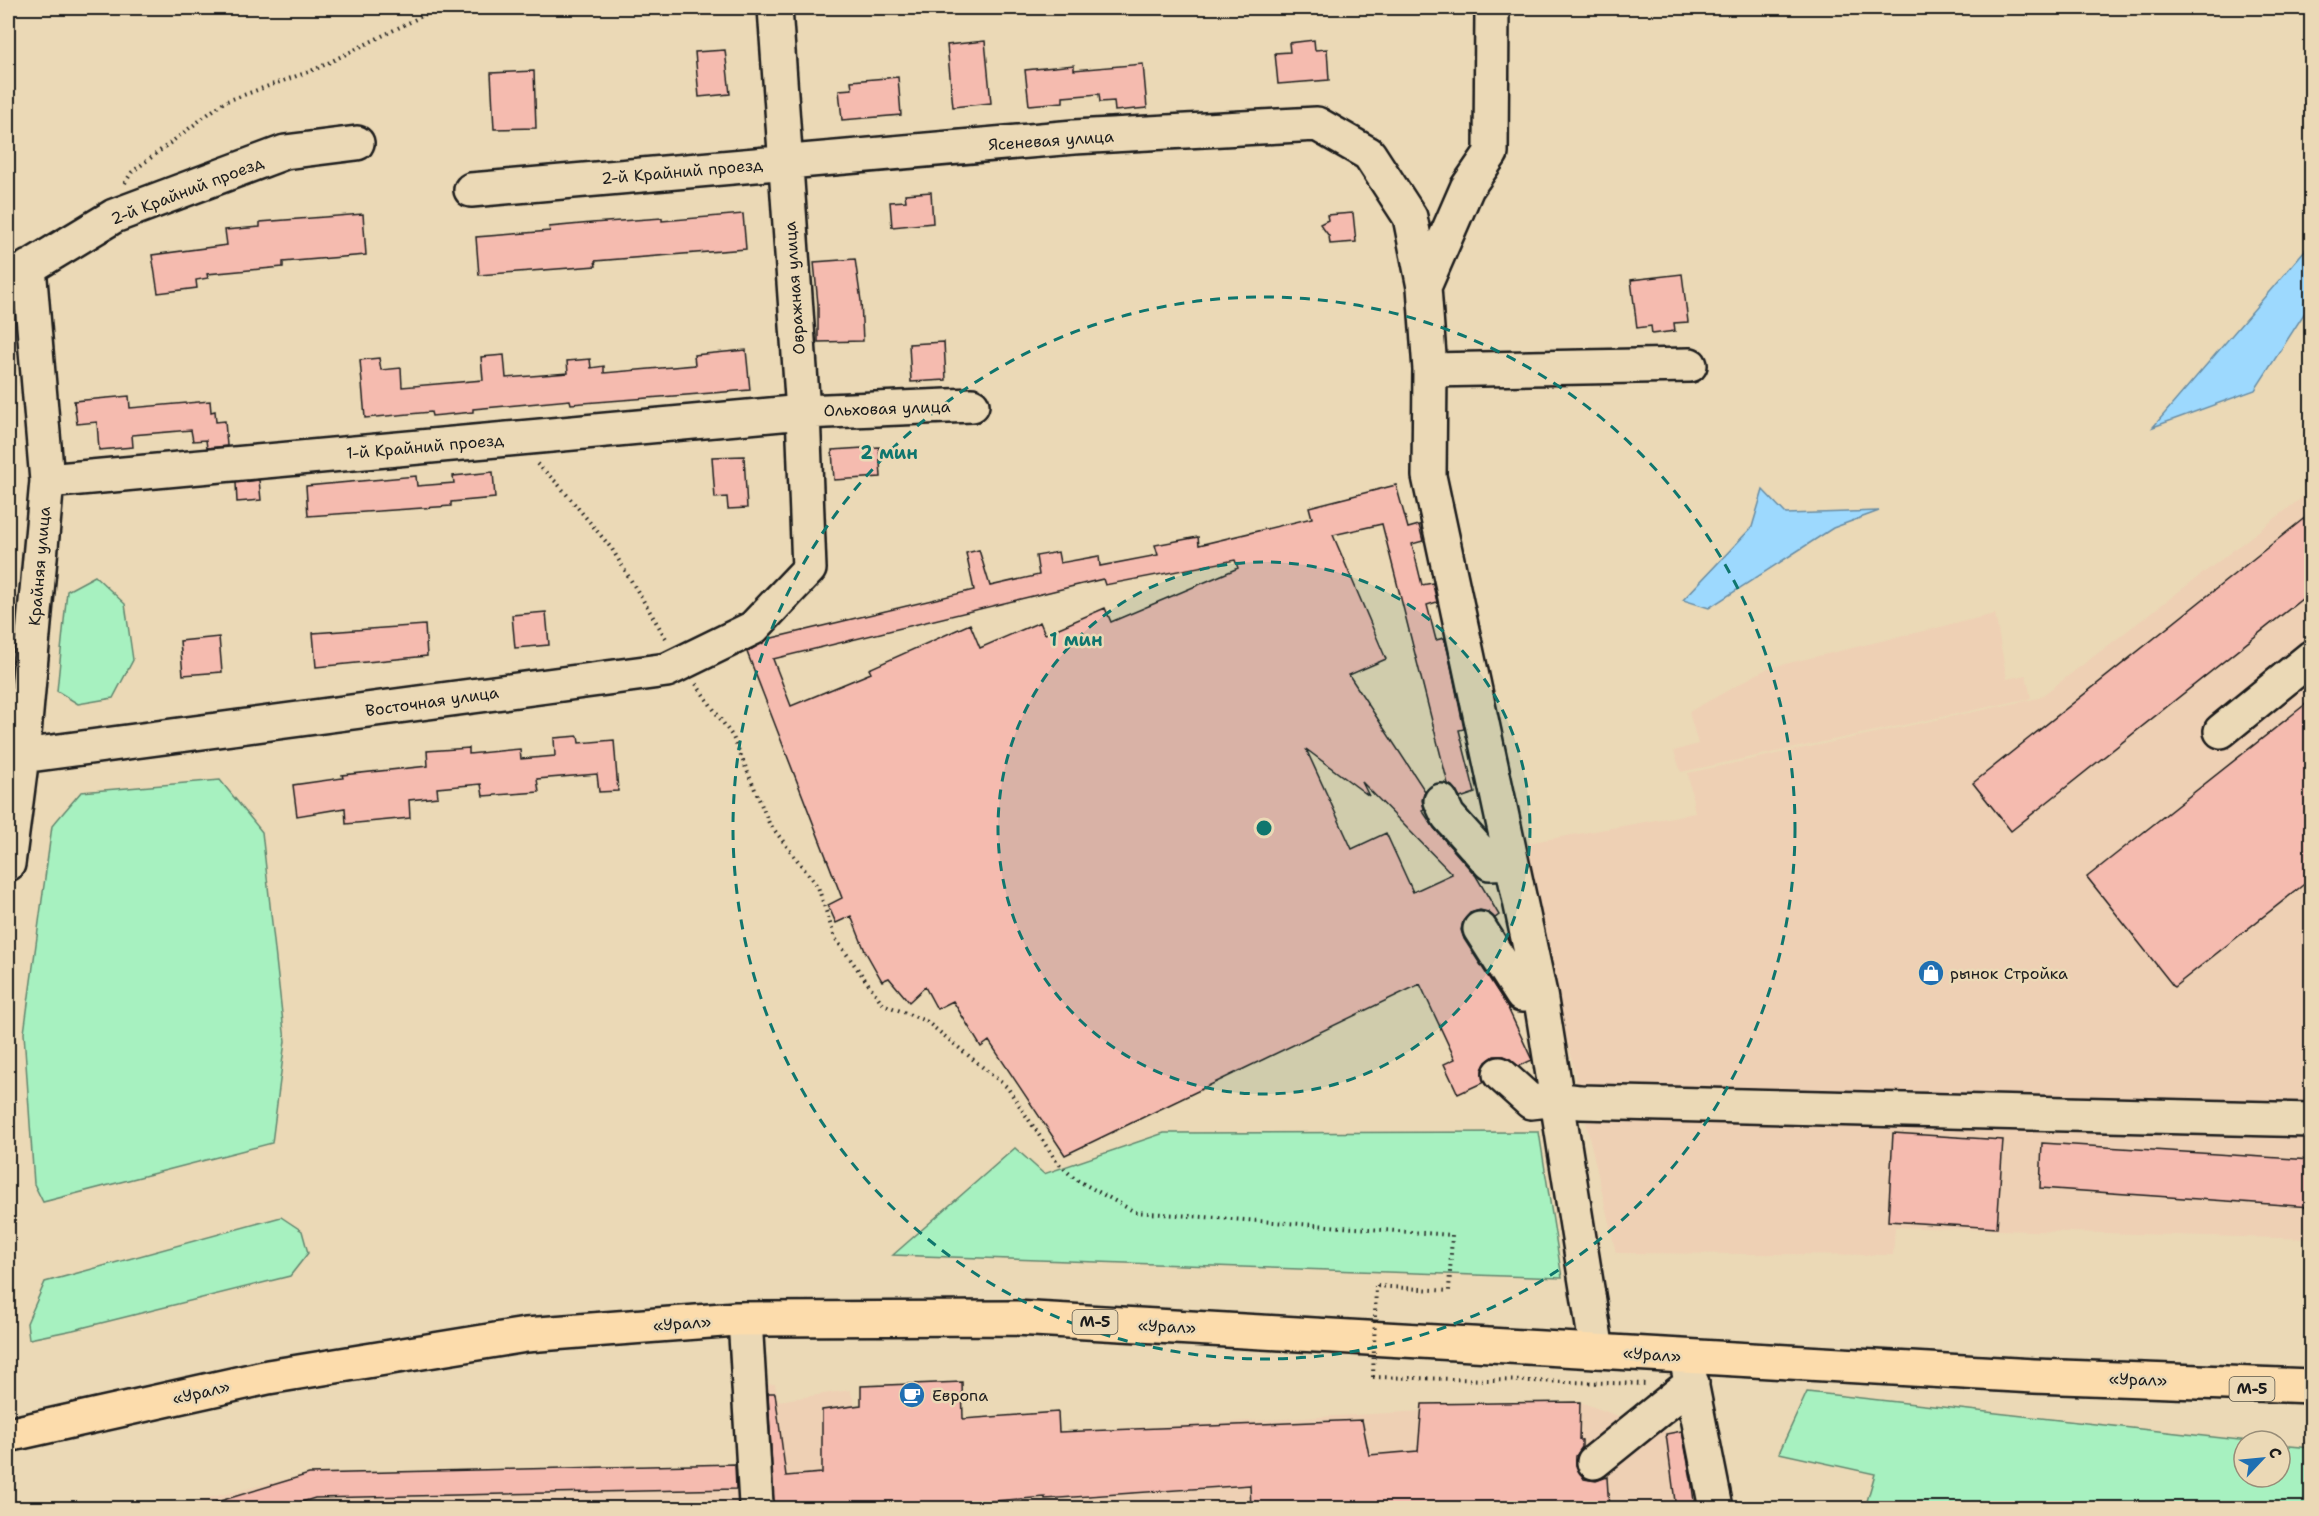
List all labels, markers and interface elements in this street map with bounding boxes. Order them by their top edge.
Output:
street label: Ясеневая улица [988,126,1115,155]
street label: 2-й Крайний проезд [108,152,267,229]
street label: 2-й Крайний проезд [600,154,764,189]
street label: Овражная улица [779,221,810,355]
street label: Ольховая улица [823,396,951,421]
street label: 1-й Крайний проезд [345,429,505,464]
text: 2 мин [860,441,918,465]
street label: Крайняя улица [24,505,55,627]
text: 1 мин [1049,628,1103,652]
street label: Восточная улица [364,682,500,721]
centre of rings [1254,818,1274,838]
shop icon: рынок Стройка [1916,958,1946,988]
place label: рынок Стройка [1950,963,2068,984]
road number: М-5 [1072,1310,1118,1334]
street label: «Урал» [652,1311,712,1336]
street label: «Урал» [1137,1314,1196,1339]
street label: «Урал» [1622,1342,1682,1367]
street label: «Урал» [2109,1368,2167,1391]
street label: «Урал» [170,1376,232,1409]
road number: М-5 [2230,1377,2274,1401]
cafe icon: Европа [897,1380,927,1410]
place label: Европа [932,1385,988,1406]
north arrow [2232,1429,2292,1489]
text: С [2263,1444,2287,1462]

